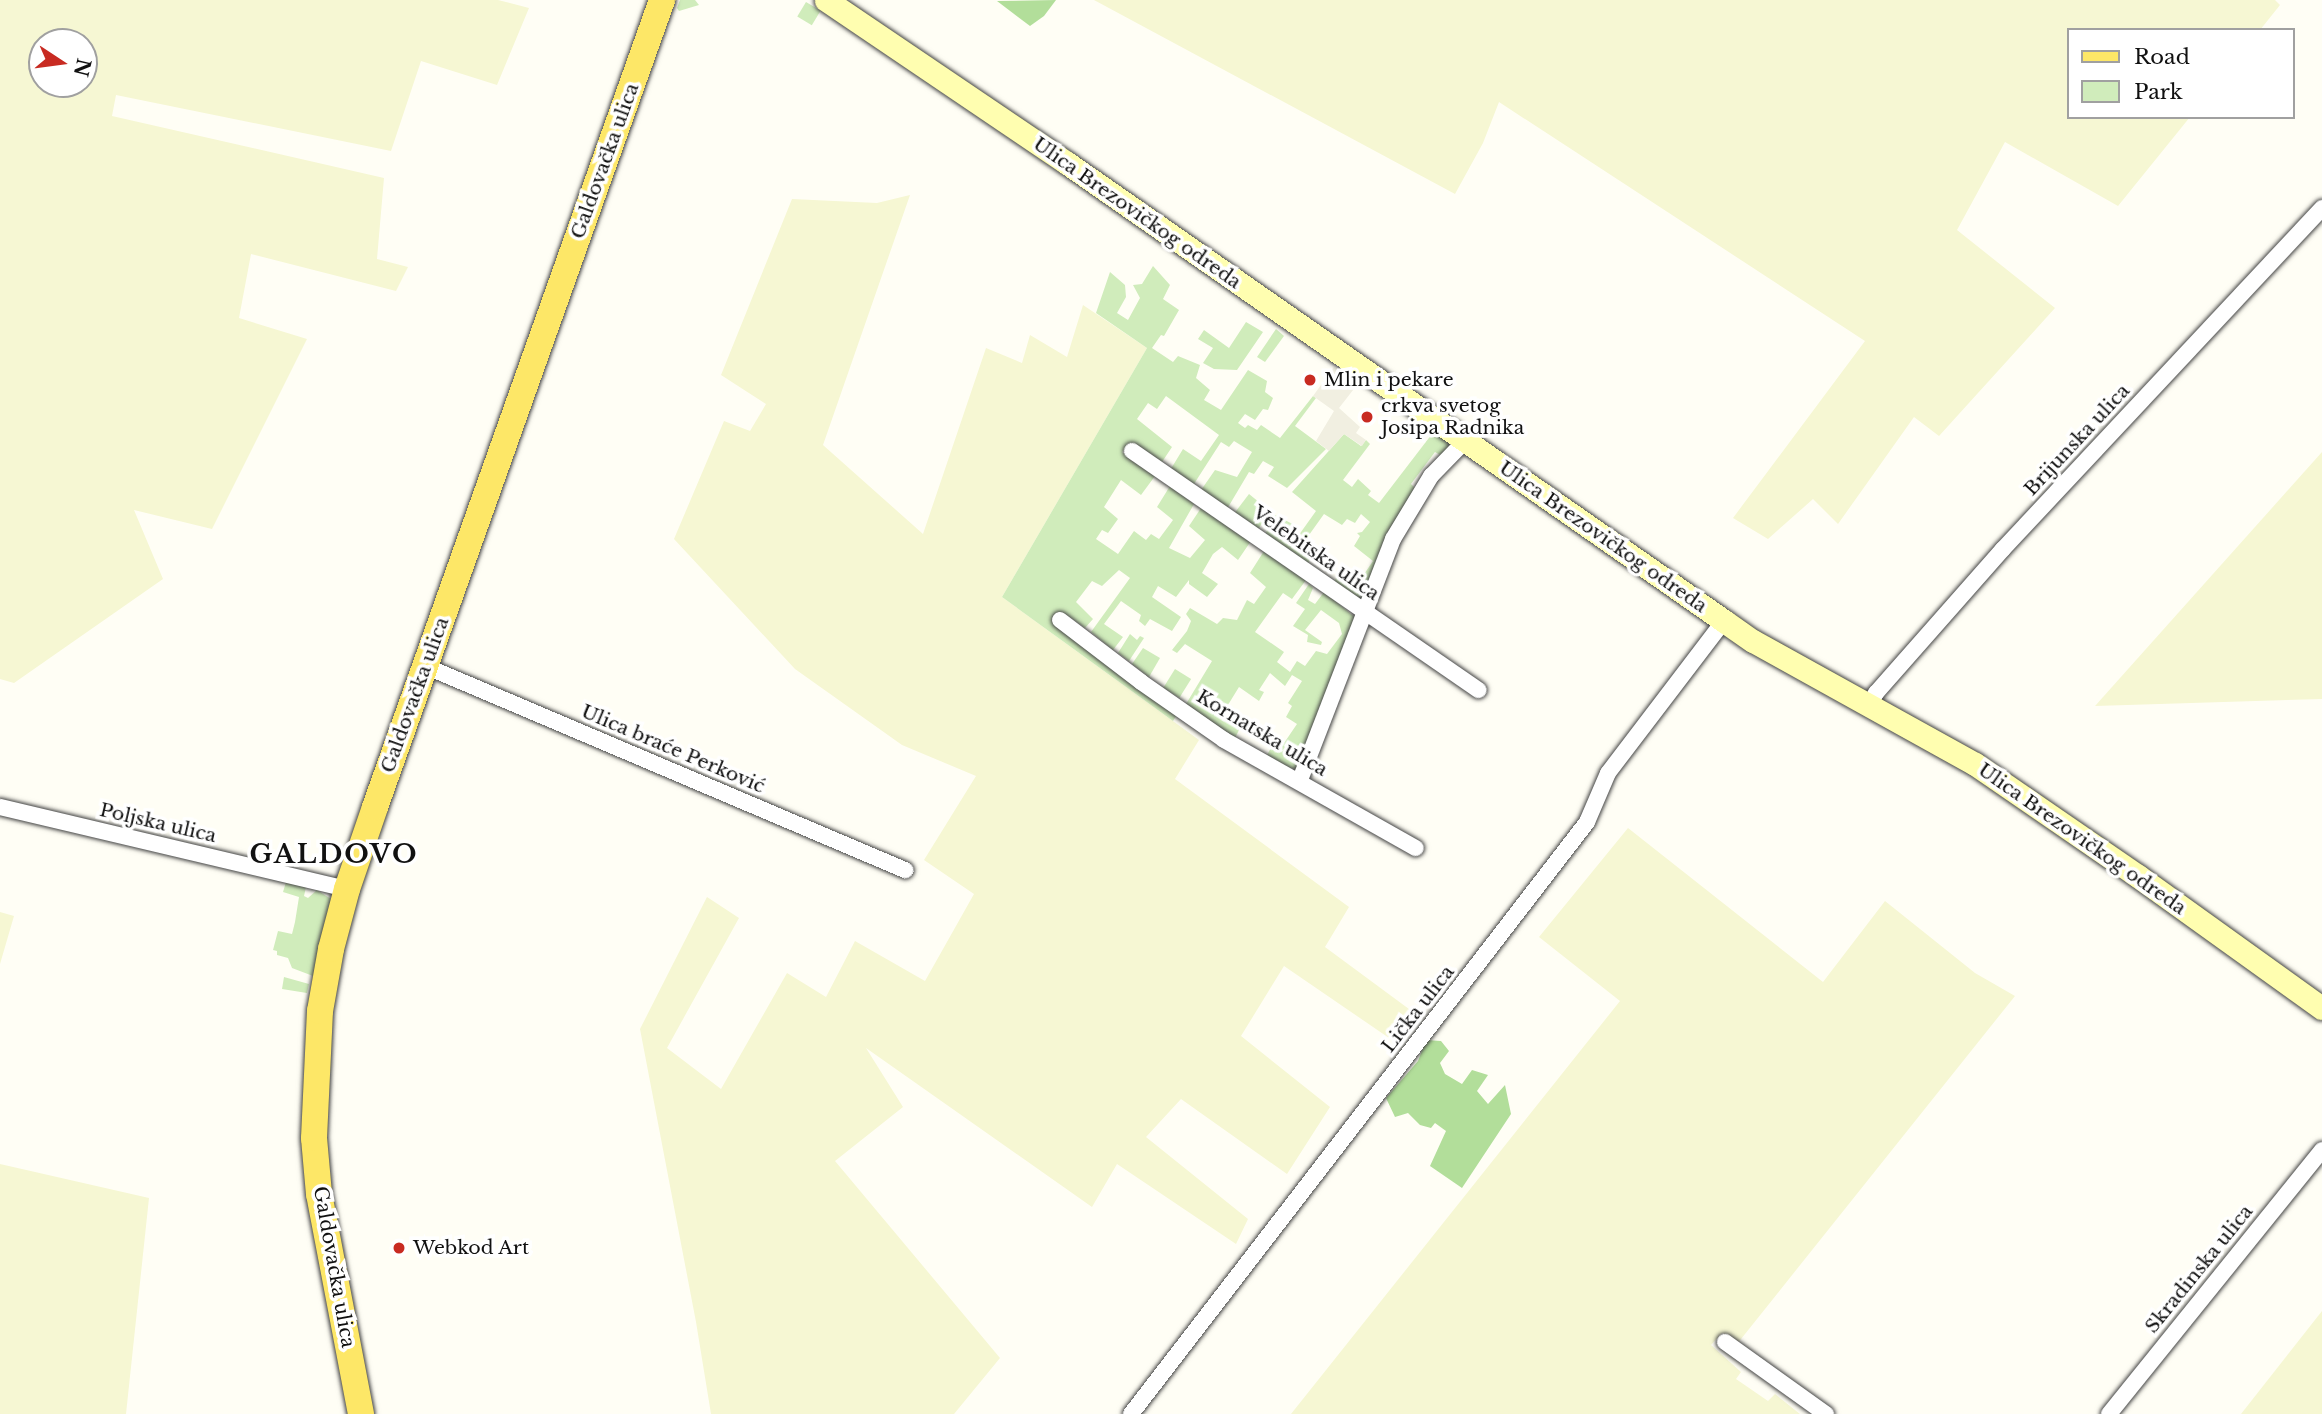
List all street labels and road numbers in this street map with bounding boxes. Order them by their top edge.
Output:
street label: Galdovačka ulica [566,80,644,242]
street label: Ulica Brezovičkog odreda [1028,132,1246,294]
street label: Brijunska ulica [2020,380,2134,500]
street label: Ulica Brezovičkog odreda [1494,456,1712,618]
street label: Velebitska ulica [1248,501,1384,605]
street label: Galdovačka ulica [376,614,454,776]
street label: Kornatska ulica [1192,685,1332,781]
street label: Ulica braće Perković [578,700,768,798]
street label: Ulica Brezovičkog odreda [1973,758,2191,920]
street label: Poljska ulica [97,798,219,848]
street label: Lička ulica [1377,961,1459,1057]
street label: Galdovačka ulica [309,1184,359,1350]
street label: Skradinska ulica [2140,1200,2258,1338]

